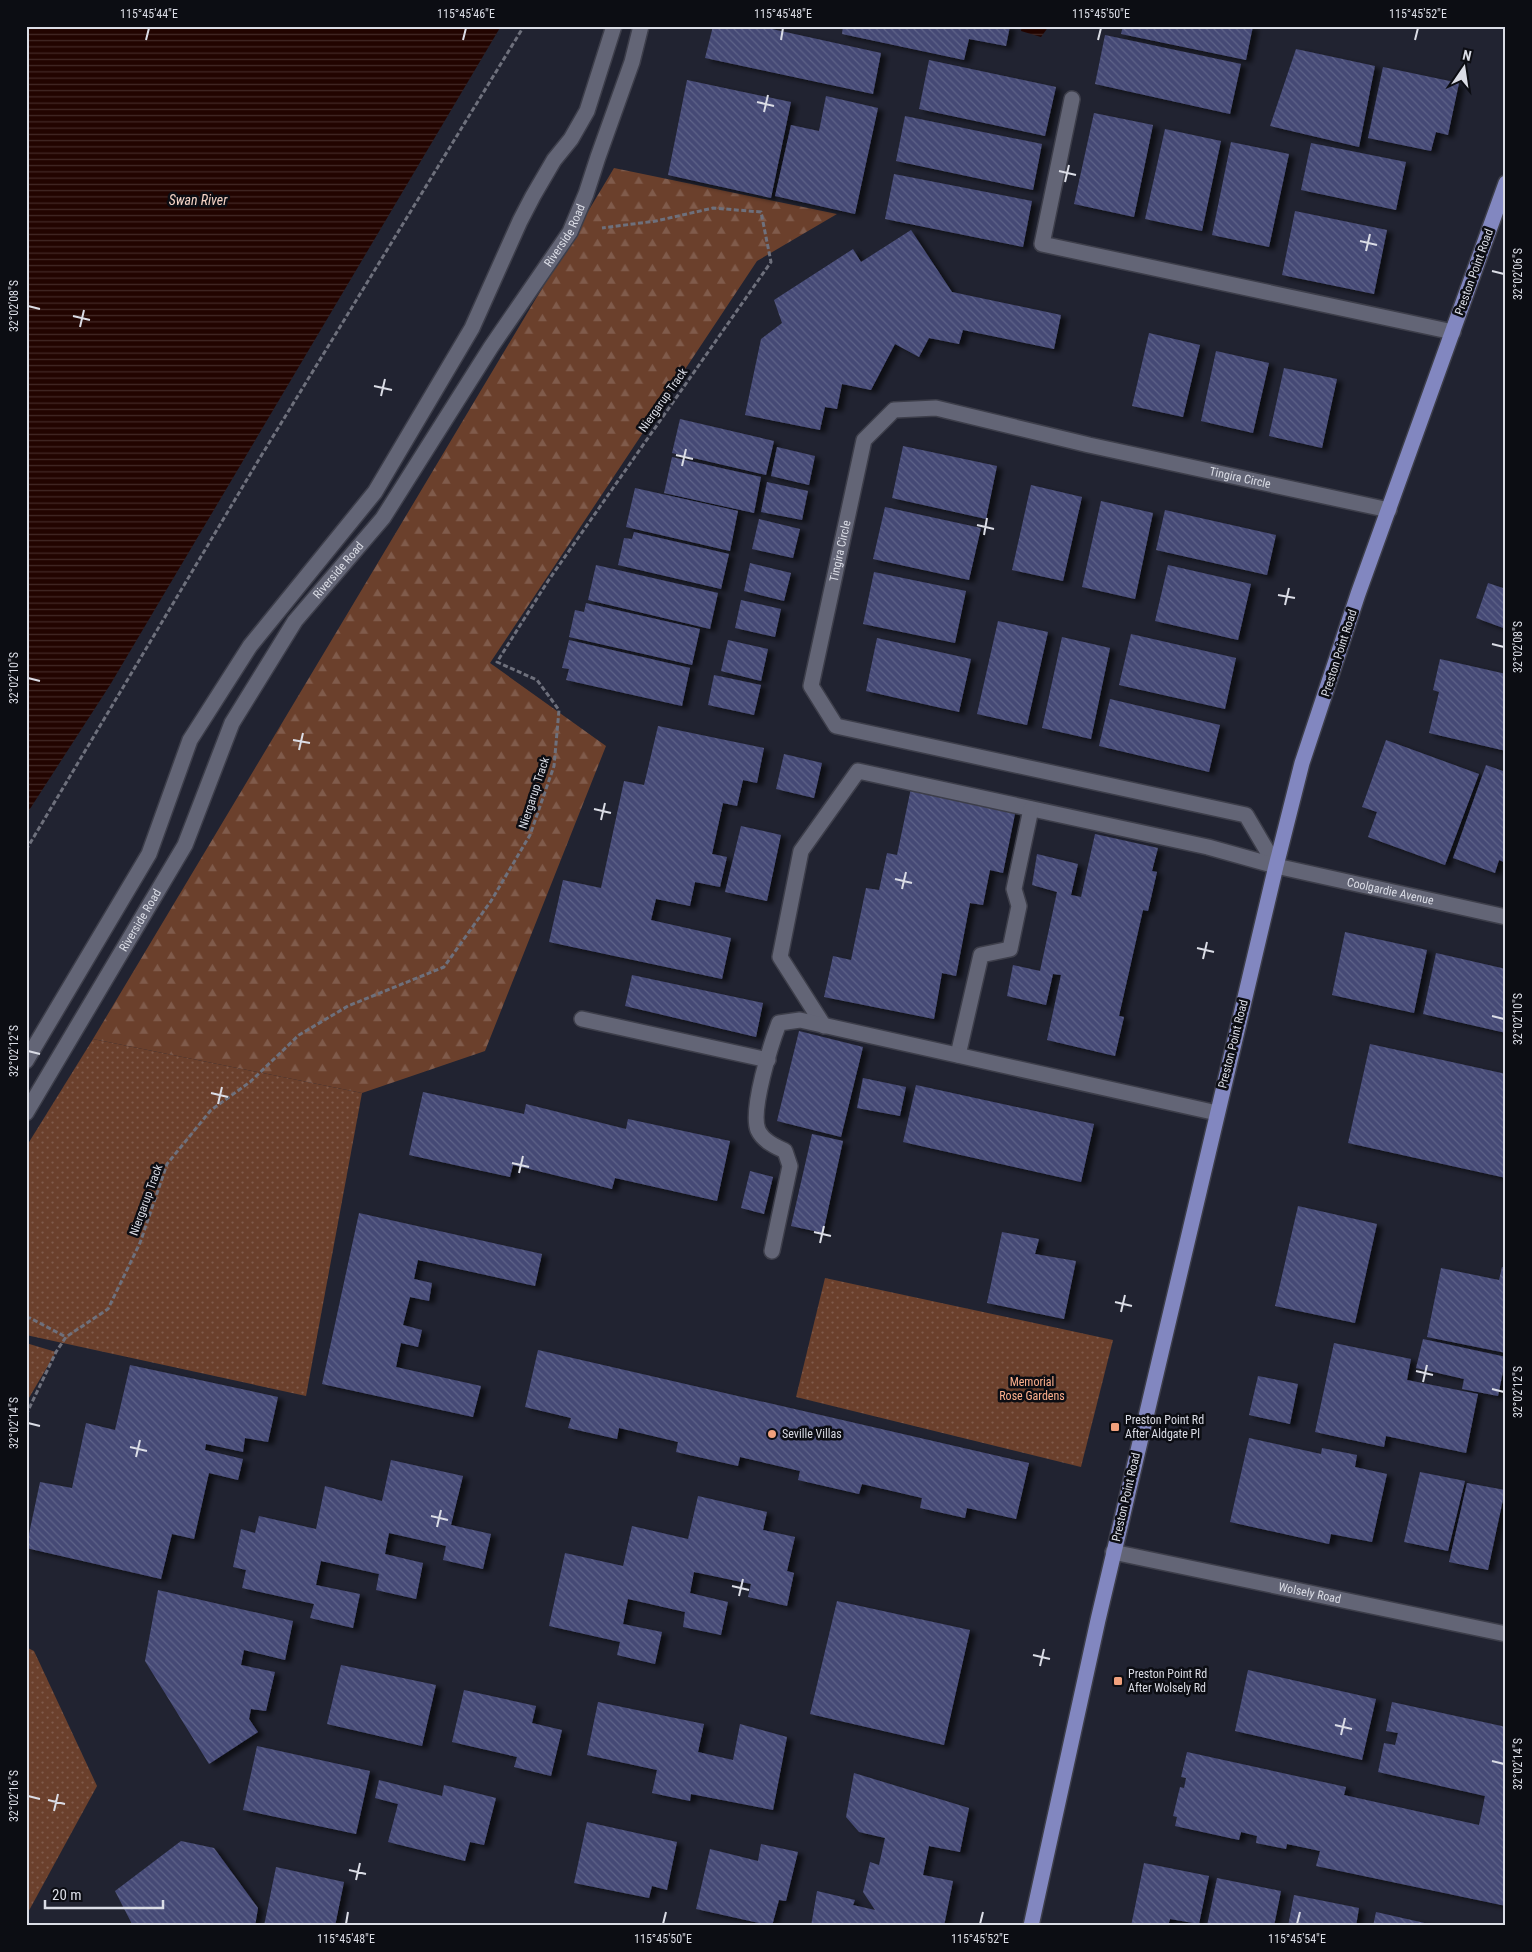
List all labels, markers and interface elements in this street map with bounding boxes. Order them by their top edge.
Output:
text: 115°45'44"E [120,7,178,21]
text: 115°45'46"E [437,7,495,21]
text: 115°45'48"E [754,7,812,21]
text: 115°45'50"E [1072,7,1130,21]
text: 115°45'52"E [1389,7,1447,21]
north arrow [1440,42,1490,92]
text: N [1461,47,1473,64]
water label: Swan River [169,192,228,208]
street label: Riverside Road [541,202,588,269]
street label: Preston Point Road [1452,227,1496,317]
text: 32°02'06"S [1511,248,1525,300]
text: 32°02'08"S [7,280,21,332]
street label: Niergarup Track [636,365,691,435]
street label: Tingira Circle [1208,464,1272,491]
street label: Tingira Circle [827,519,854,583]
street label: Riverside Road [310,539,367,601]
street label: Preston Point Road [1318,608,1360,698]
text: 32°02'08"S [1511,621,1525,673]
text: 32°02'10"S [7,652,21,704]
street label: Niergarup Track [516,755,552,831]
street label: Coolgardie Avenue [1346,875,1435,908]
street label: Riverside Road [116,887,164,954]
text: 32°02'10"S [1511,993,1525,1045]
street label: Preston Point Road [1215,998,1251,1090]
text: 32°02'12"S [7,1025,21,1077]
street label: Niergarup Track [127,1162,166,1238]
text: 32°02'12"S [1511,1366,1525,1418]
park label: Memorial Rose Gardens [999,1375,1065,1403]
text: 32°02'14"S [7,1397,21,1449]
place label: Preston Point Rd After Aldgate Pl [1125,1413,1204,1441]
marker: Preston Point Rd After Aldgate Pl [1109,1421,1121,1433]
place label: Seville Villas [782,1427,842,1441]
marker: Seville Villas [766,1428,778,1440]
street label: Preston Point Road [1109,1451,1143,1543]
street label: Wolsely Road [1277,1580,1342,1606]
place label: Preston Point Rd After Wolsely Rd [1128,1667,1207,1695]
marker: Preston Point Rd After Wolsely Rd [1112,1675,1124,1687]
text: 32°02'14"S [1511,1738,1525,1790]
text: 32°02'16"S [7,1770,21,1822]
scale bar [45,1877,162,1909]
text: 20 m [52,1886,82,1904]
text: 115°45'48"E [317,1932,375,1946]
text: 115°45'50"E [634,1932,692,1946]
text: 115°45'52"E [951,1932,1009,1946]
text: 115°45'54"E [1268,1932,1326,1946]

